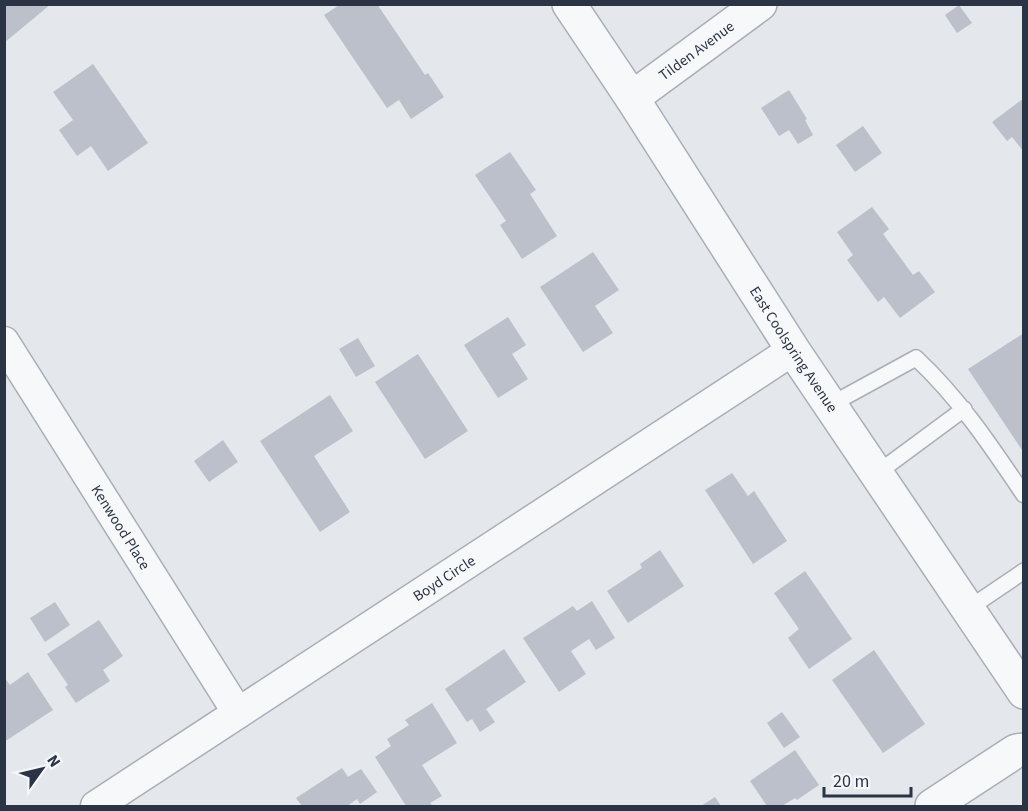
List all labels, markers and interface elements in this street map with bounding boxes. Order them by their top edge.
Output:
street label: Tilden Avenue [654,16,739,85]
street label: East Coolspring Avenue [745,282,843,417]
street label: Kenwood Place [86,481,155,574]
street label: Boyd Circle [409,550,479,606]
north arrow [12,739,72,799]
text: N [42,751,66,772]
scale bar [824,760,911,798]
text: 20 m [833,769,869,794]

